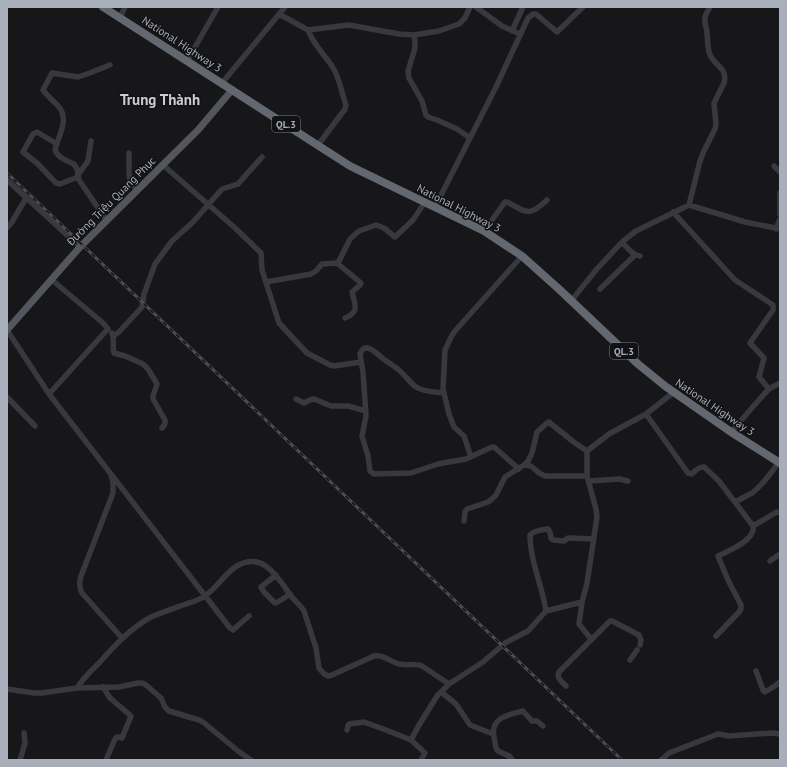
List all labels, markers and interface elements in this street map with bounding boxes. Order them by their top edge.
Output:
street label: National Highway 3 [139,13,225,75]
district label: Trung Thành [120,90,200,109]
road number: QL.3 [272,116,300,132]
street label: Đường Triệu Quang Phục [63,154,158,249]
street label: National Highway 3 [415,181,503,235]
road number: QL.3 [610,343,638,359]
street label: National Highway 3 [673,375,757,439]

